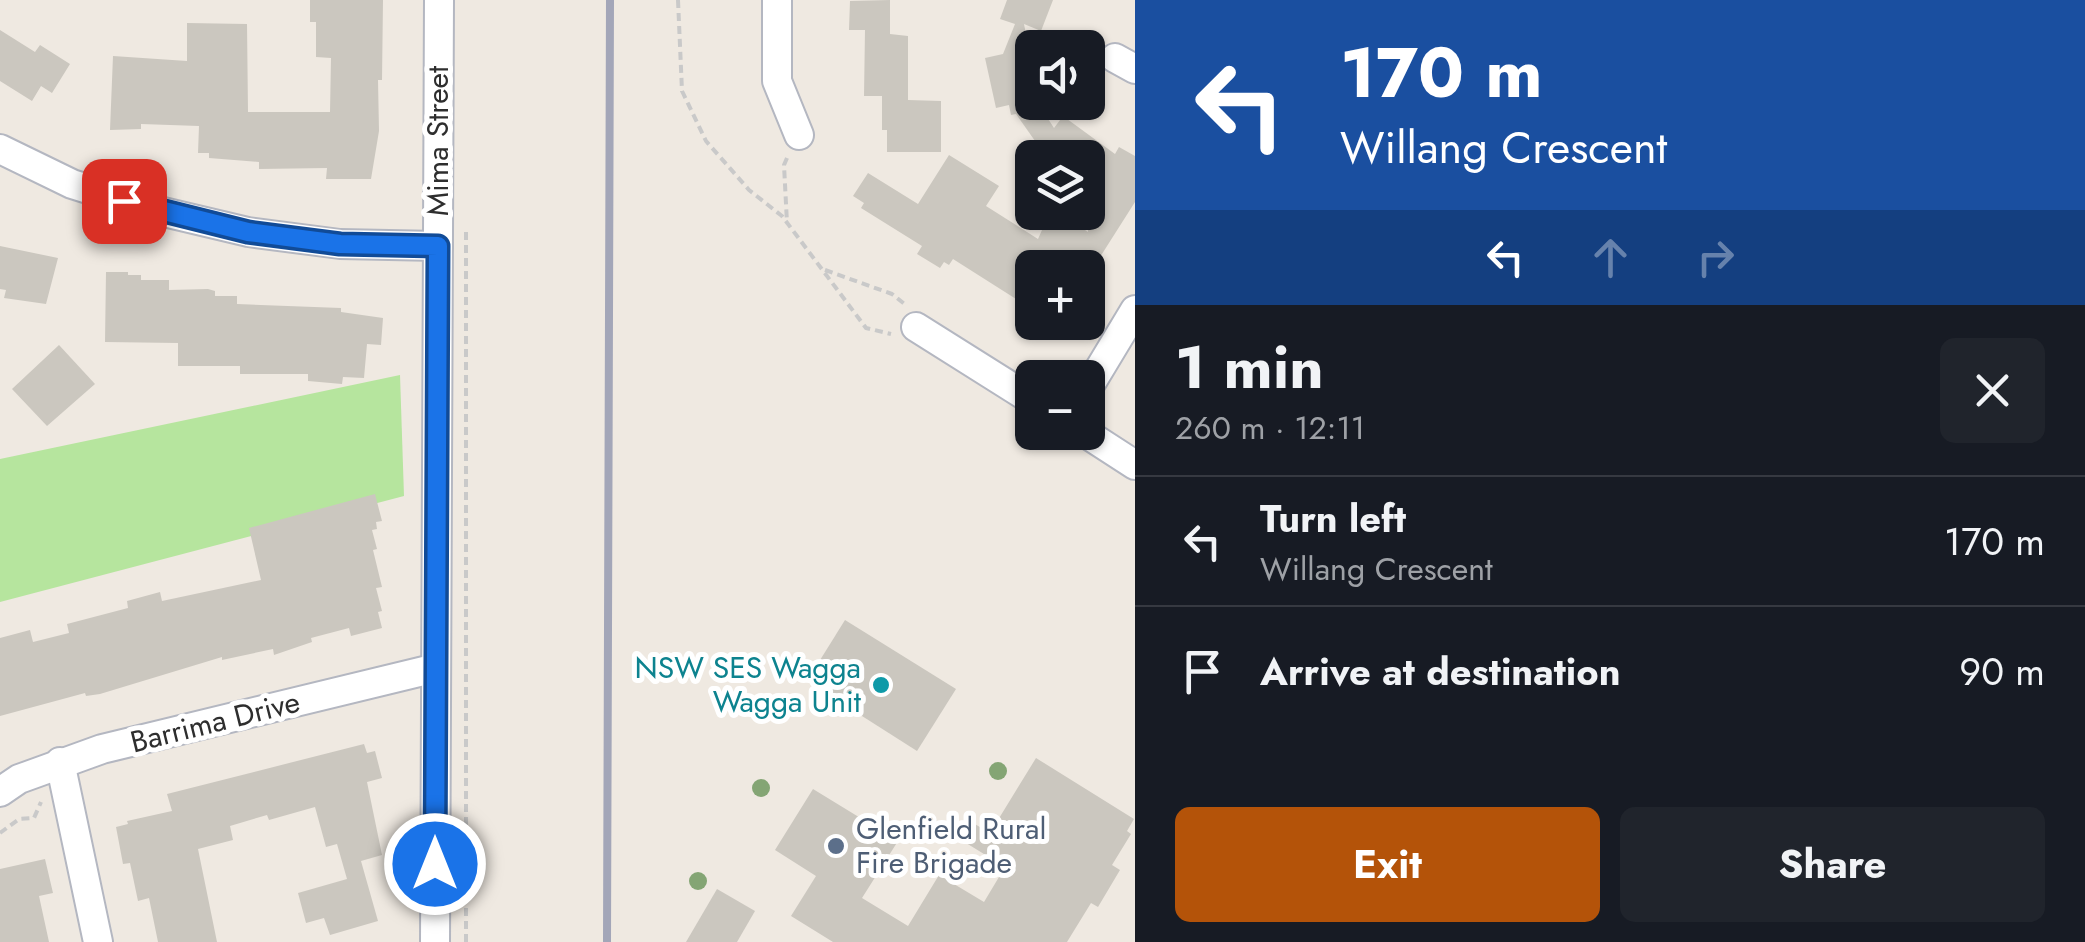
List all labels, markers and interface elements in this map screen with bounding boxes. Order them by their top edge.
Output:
text: 170 m [1340,22,1543,123]
map controls [1015,30,1105,450]
button: sound [1015,30,1105,120]
icon: left [1175,40,1305,170]
street label: Mima Street [416,65,459,216]
text: Willang Crescent [1340,115,1667,180]
button: layers [1015,140,1105,230]
pin [82,159,167,244]
icon: arrive [97,174,152,229]
icon: left [1478,230,1533,285]
icon: ahead [1583,230,1638,285]
icon: right [1688,230,1743,285]
button: + [1015,250,1105,340]
text: 1 min [1175,324,1324,411]
button: close [1940,338,2045,443]
button: − [1015,360,1105,450]
text: 260 m · 12:11 [1175,405,1365,451]
text: Turn left [1260,491,1406,546]
icon: left [1175,514,1230,569]
text: 170 m [1944,514,2045,569]
text: Willang Crescent [1260,546,1493,592]
icon: arrive [1175,644,1230,699]
text: Arrive at destination [1260,644,1621,699]
text: 90 m [1959,644,2045,699]
place label: NSW SES Wagga Wagga Unit [634,646,862,723]
marker: NSW SES Wagga Wagga Unit [870,674,892,696]
street label: Barrima Drive [126,680,304,763]
place label: Glenfield Rural Fire Brigade [856,807,1046,884]
button: Exit [1175,807,1600,922]
button: Share [1620,807,2045,922]
position arrow [383,812,487,916]
marker: Glenfield Rural Fire Brigade [825,835,847,857]

